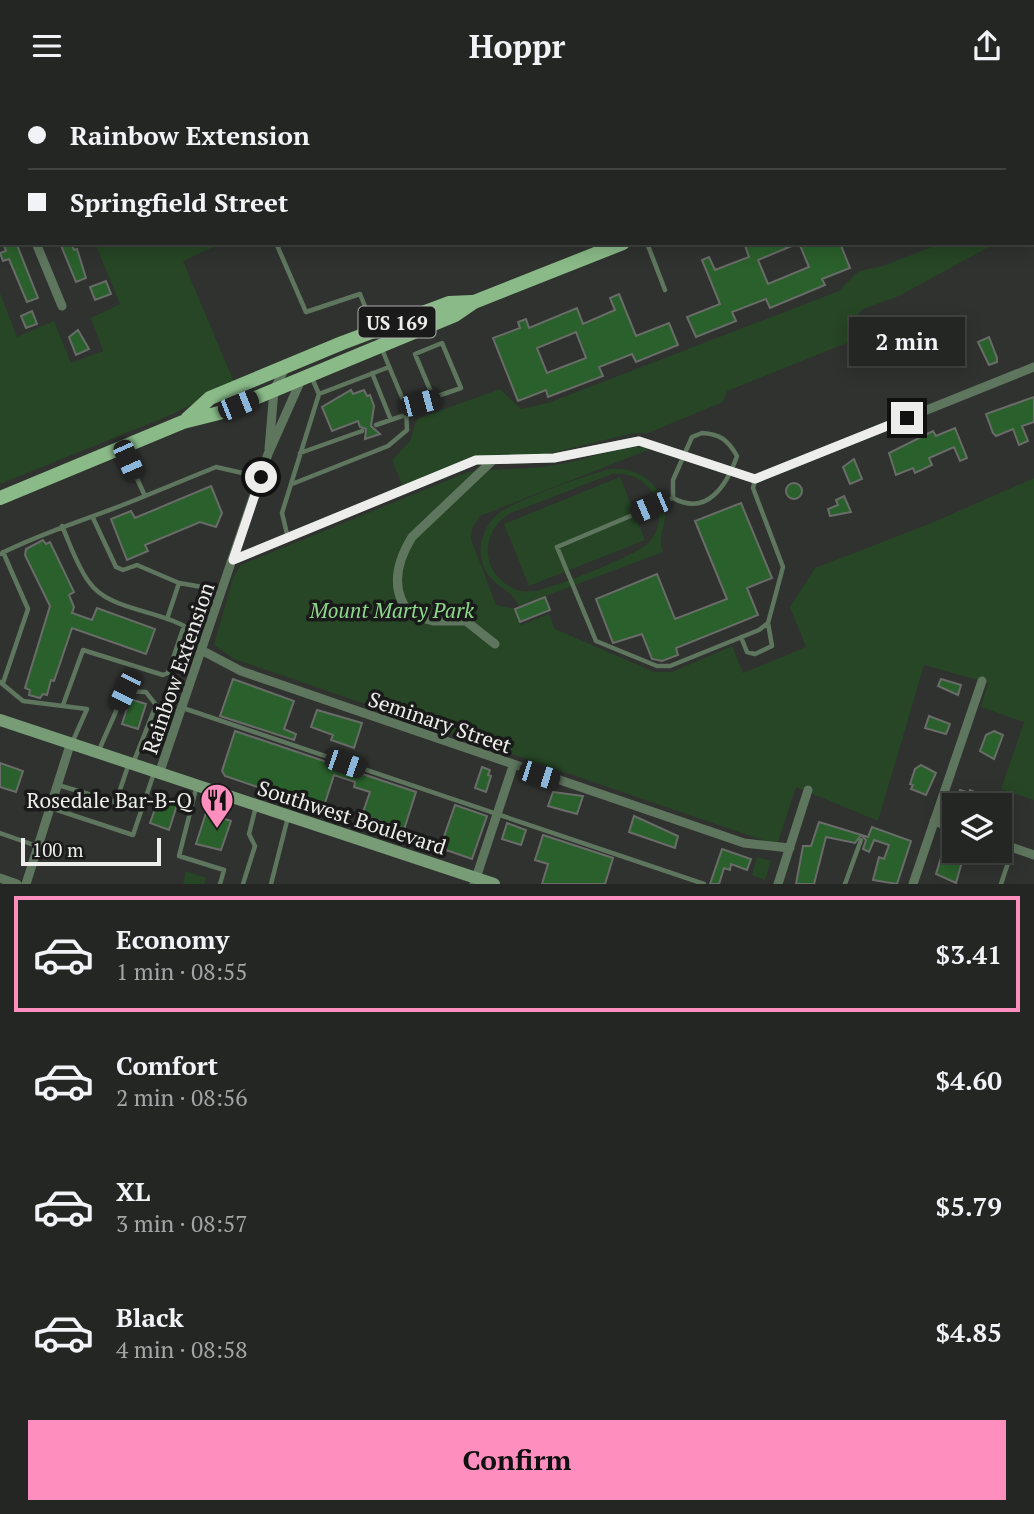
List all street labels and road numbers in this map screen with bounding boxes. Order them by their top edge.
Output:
road number: US 169 [358,307,436,337]
street label: Rainbow Extension [136,578,221,757]
street label: Seminary Street [365,684,515,760]
street label: Southwest Boulevard [254,773,450,861]

